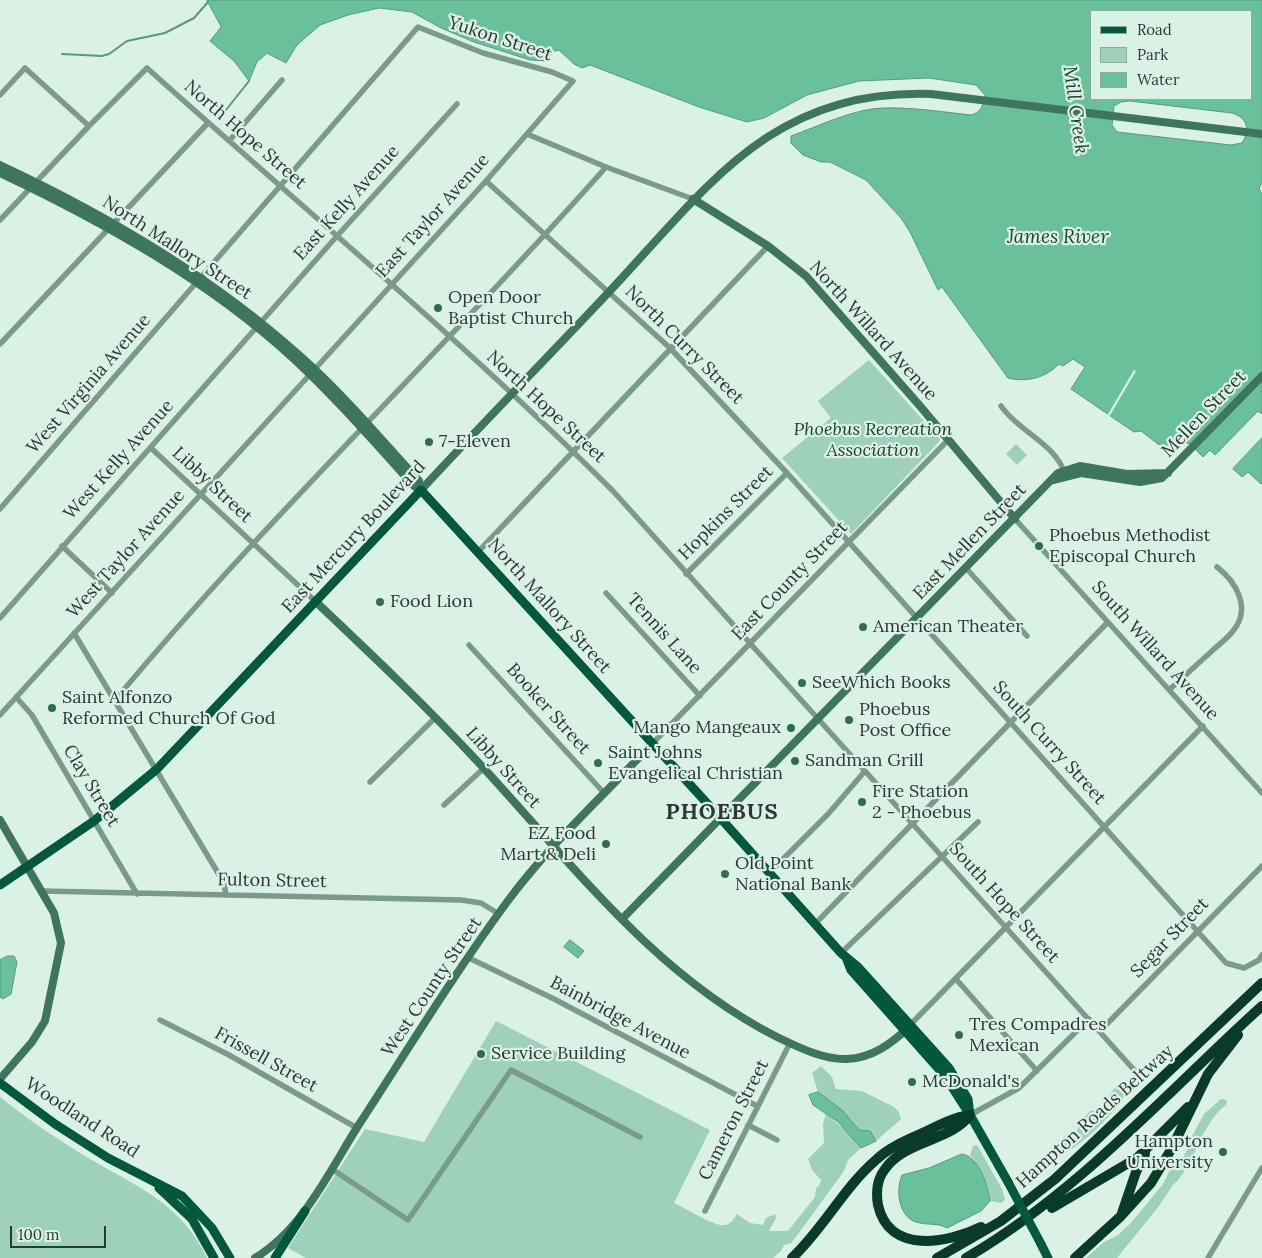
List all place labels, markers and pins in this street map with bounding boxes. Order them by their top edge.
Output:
place label: Open Door Baptist Church [448,287,573,330]
marker: Open Door Baptist Church [432,302,444,314]
place label: 7-Eleven [439,431,511,453]
marker: 7-Eleven [423,436,435,448]
place label: Phoebus Methodist Episcopal Church [1049,525,1211,568]
marker: Phoebus Methodist Episcopal Church [1033,540,1045,552]
place label: Food Lion [390,591,473,613]
marker: Food Lion [374,596,386,608]
place label: American Theater [873,616,1023,638]
marker: American Theater [857,621,869,633]
place label: SeeWhich Books [812,672,951,694]
marker: SeeWhich Books [796,677,808,689]
place label: Saint Alfonzo Reformed Church Of God [62,687,275,730]
place label: Phoebus Post Office [859,699,951,742]
marker: Saint Alfonzo Reformed Church Of God [46,702,58,714]
marker: Phoebus Post Office [843,714,855,726]
place label: Mango Mangeaux [633,717,781,739]
marker: Mango Mangeaux [785,722,797,734]
place label: Saint Johns Evangelical Christian [608,742,783,784]
place label: Sandman Grill [805,750,924,772]
marker: Sandman Grill [789,755,801,767]
marker: Saint Johns Evangelical Christian [592,757,604,769]
place label: Fire Station 2 - Phoebus [872,781,971,824]
marker: Fire Station 2 - Phoebus [856,796,868,808]
place label: EZ Food Mart & Deli [500,823,596,866]
marker: EZ Food Mart & Deli [600,838,612,850]
place label: Old Point National Bank [735,853,851,896]
marker: Old Point National Bank [719,868,731,880]
place label: Tres Compadres Mexican [969,1014,1107,1056]
marker: Tres Compadres Mexican [953,1029,965,1041]
place label: Service Building [491,1043,625,1065]
marker: Service Building [475,1048,487,1060]
place label: McDonald's [922,1071,1020,1093]
marker: McDonald's [906,1076,918,1088]
place label: Hampton University [1127,1131,1213,1174]
marker: Hampton University [1217,1146,1229,1158]

